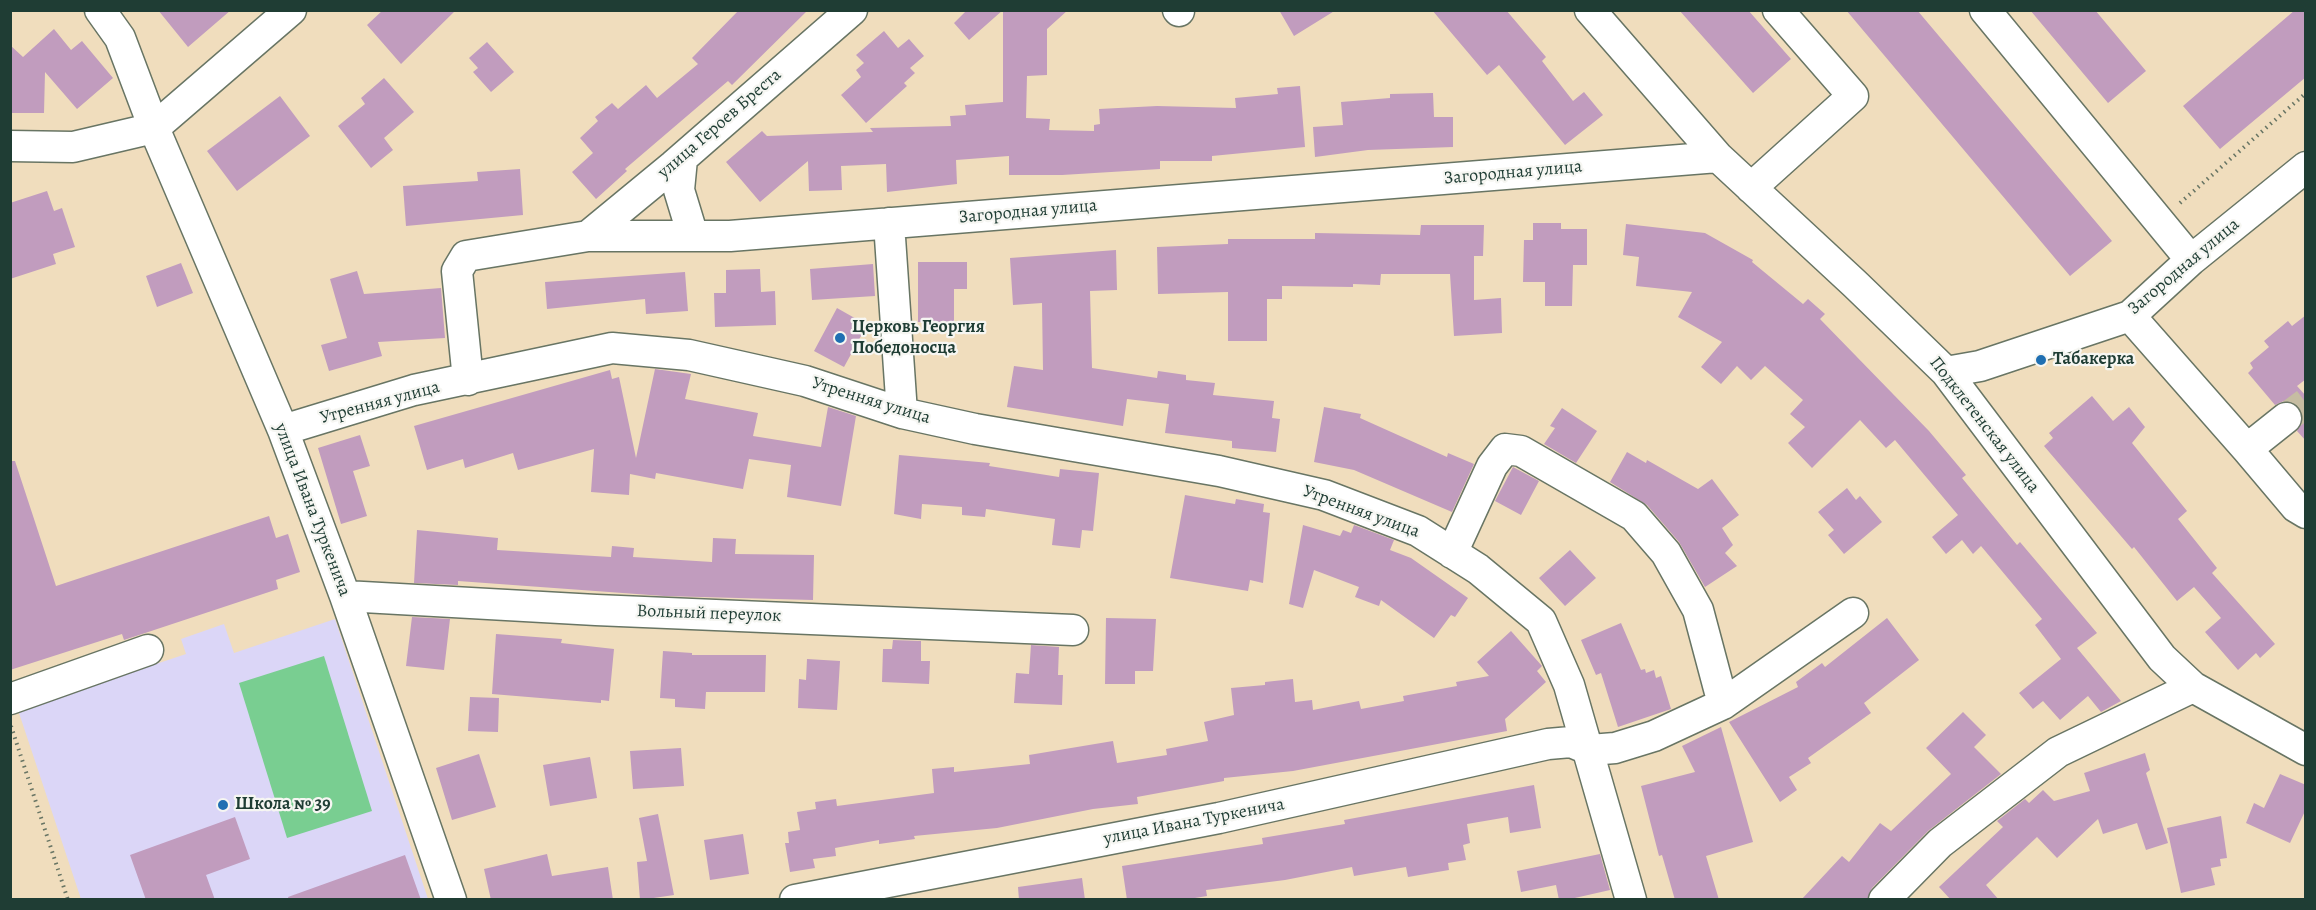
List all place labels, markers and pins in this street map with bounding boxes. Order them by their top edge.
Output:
place label: Церковь Георгия Победоносца [852,317,985,360]
marker: Церковь Георгия Победоносца [833,331,847,345]
place label: Табакерка [2053,349,2134,371]
marker: Табакерка [2034,353,2048,367]
place label: Школа № 39 [235,794,330,816]
marker: Школа № 39 [216,798,230,812]

